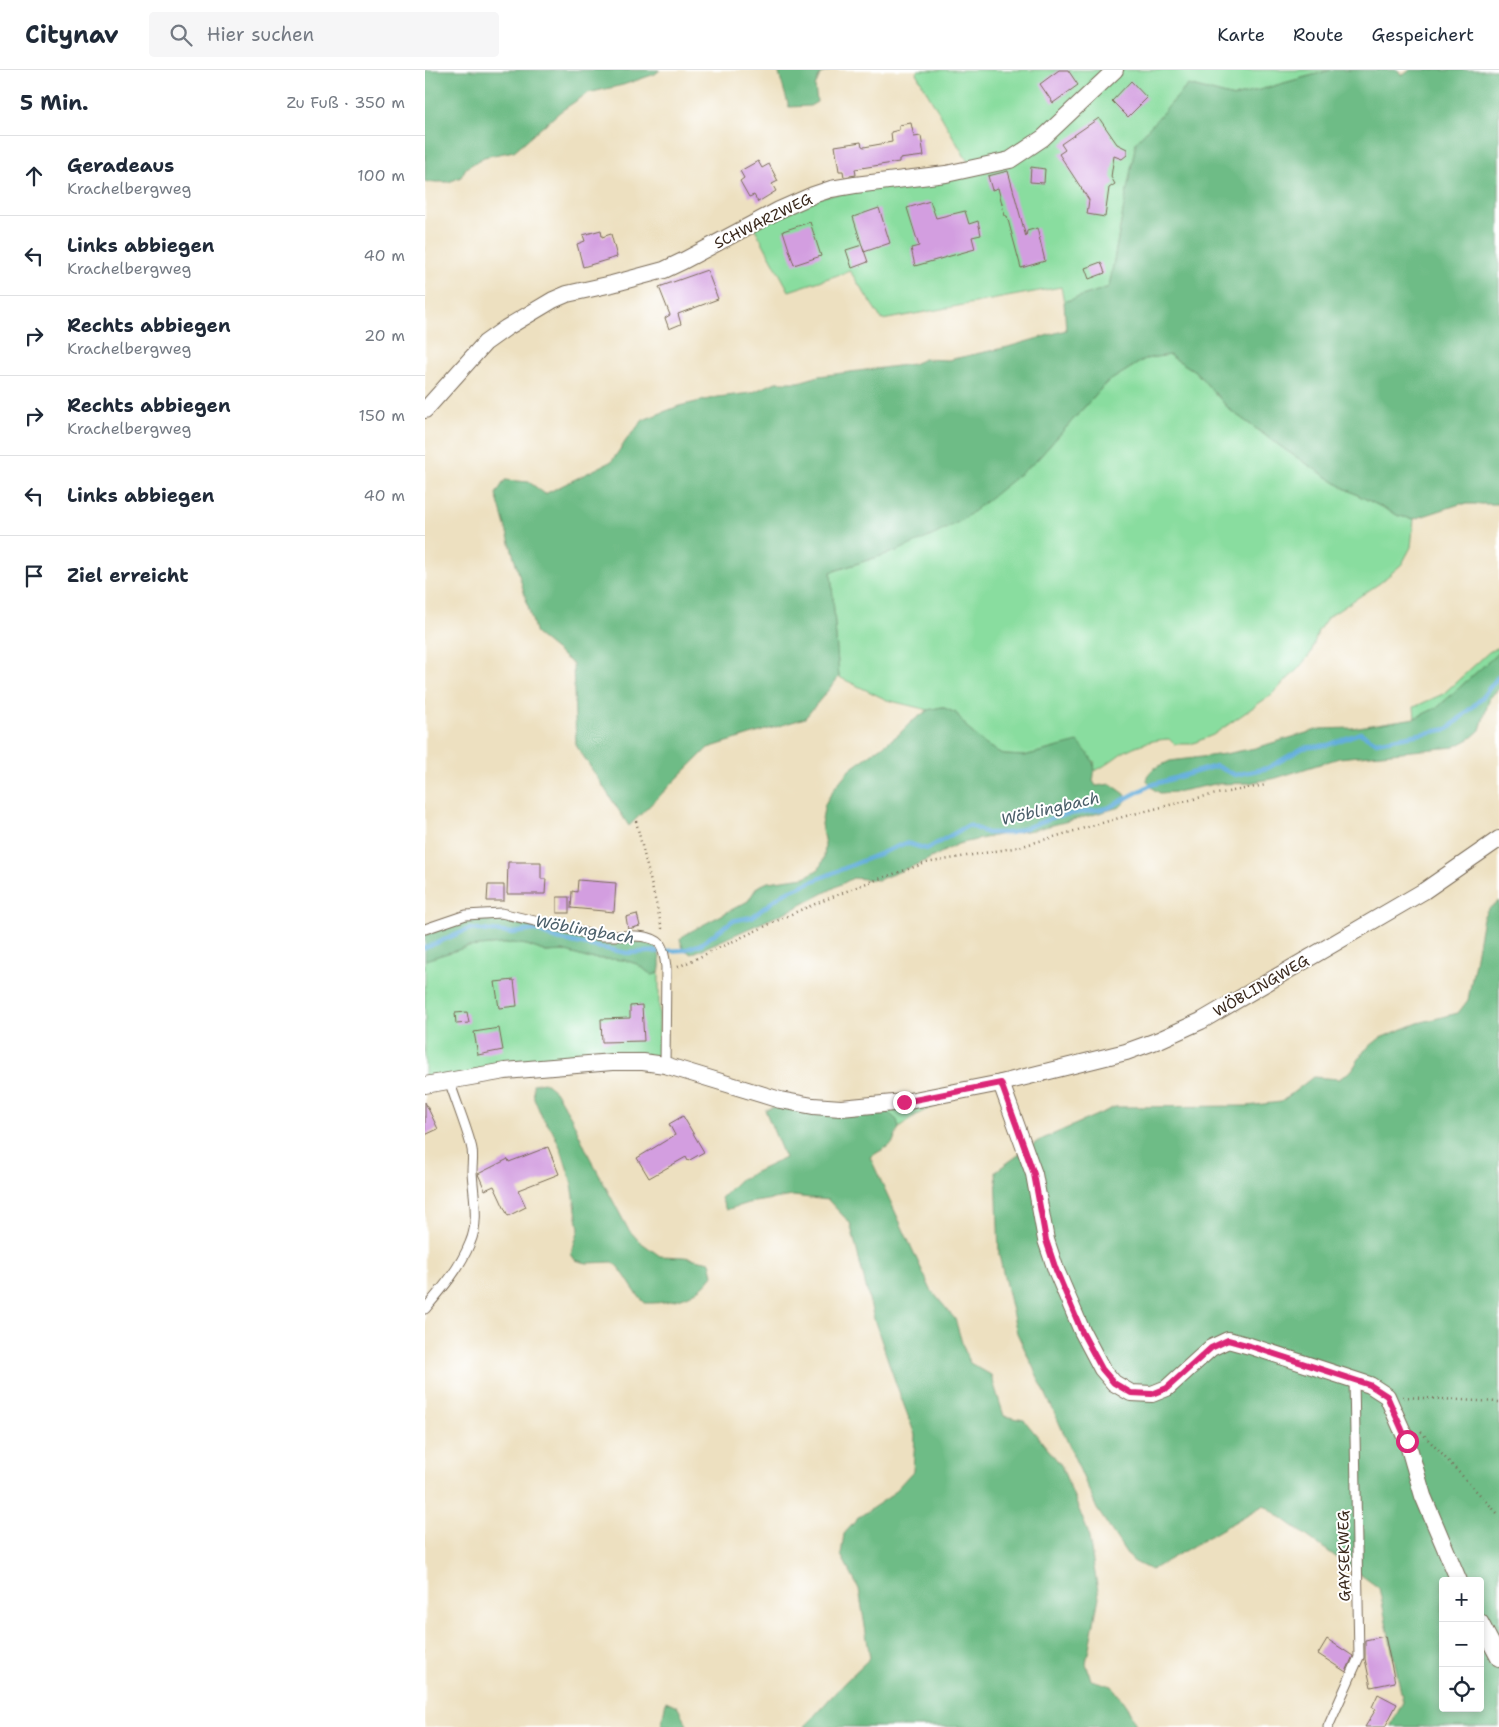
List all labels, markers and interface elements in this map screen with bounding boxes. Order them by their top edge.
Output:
search box [149,12,499,57]
text: Citynav [25,19,119,51]
icon: search [167,21,195,49]
text: Hier suchen [207,22,314,47]
text: Karte [1217,23,1265,47]
text: Route [1293,23,1344,47]
text: Gespeichert [1372,23,1474,47]
text: 5 Min. [20,89,89,117]
text: Zu Fuß · 350 m [287,92,405,113]
text: Geradeaus [67,153,174,178]
icon: ahead [20,162,48,190]
text: 100 m [357,165,405,186]
text: Krachelbergweg [67,178,191,199]
street label: SCHWARZWEG [711,189,815,253]
text: Links abbiegen [67,233,214,258]
icon: left [20,242,48,270]
text: 40 m [363,245,405,266]
text: Krachelbergweg [67,258,191,279]
text: Rechts abbiegen [67,313,231,338]
icon: right [20,322,48,350]
text: 20 m [364,325,405,346]
text: Krachelbergweg [67,338,191,359]
text: Rechts abbiegen [67,393,231,418]
icon: right [20,402,48,430]
text: 150 m [358,405,405,426]
text: Krachelbergweg [67,418,191,439]
icon: left [20,482,48,510]
text: Links abbiegen [67,483,214,508]
text: 40 m [363,485,405,506]
icon: arrive [20,562,48,590]
text: Ziel erreicht [67,563,188,588]
water label: Wöblingbach [999,787,1101,830]
water label: Wöblingbach [534,910,636,949]
street label: WÖBLINGWEG [1209,950,1313,1022]
route end [893,1091,916,1114]
route start [1396,1430,1419,1453]
street label: GAYSEKWEG [1333,1510,1355,1602]
map controls [1439,1577,1484,1712]
button: + [1439,1577,1484,1622]
button: − [1439,1622,1484,1667]
button: locate [1439,1667,1484,1712]

